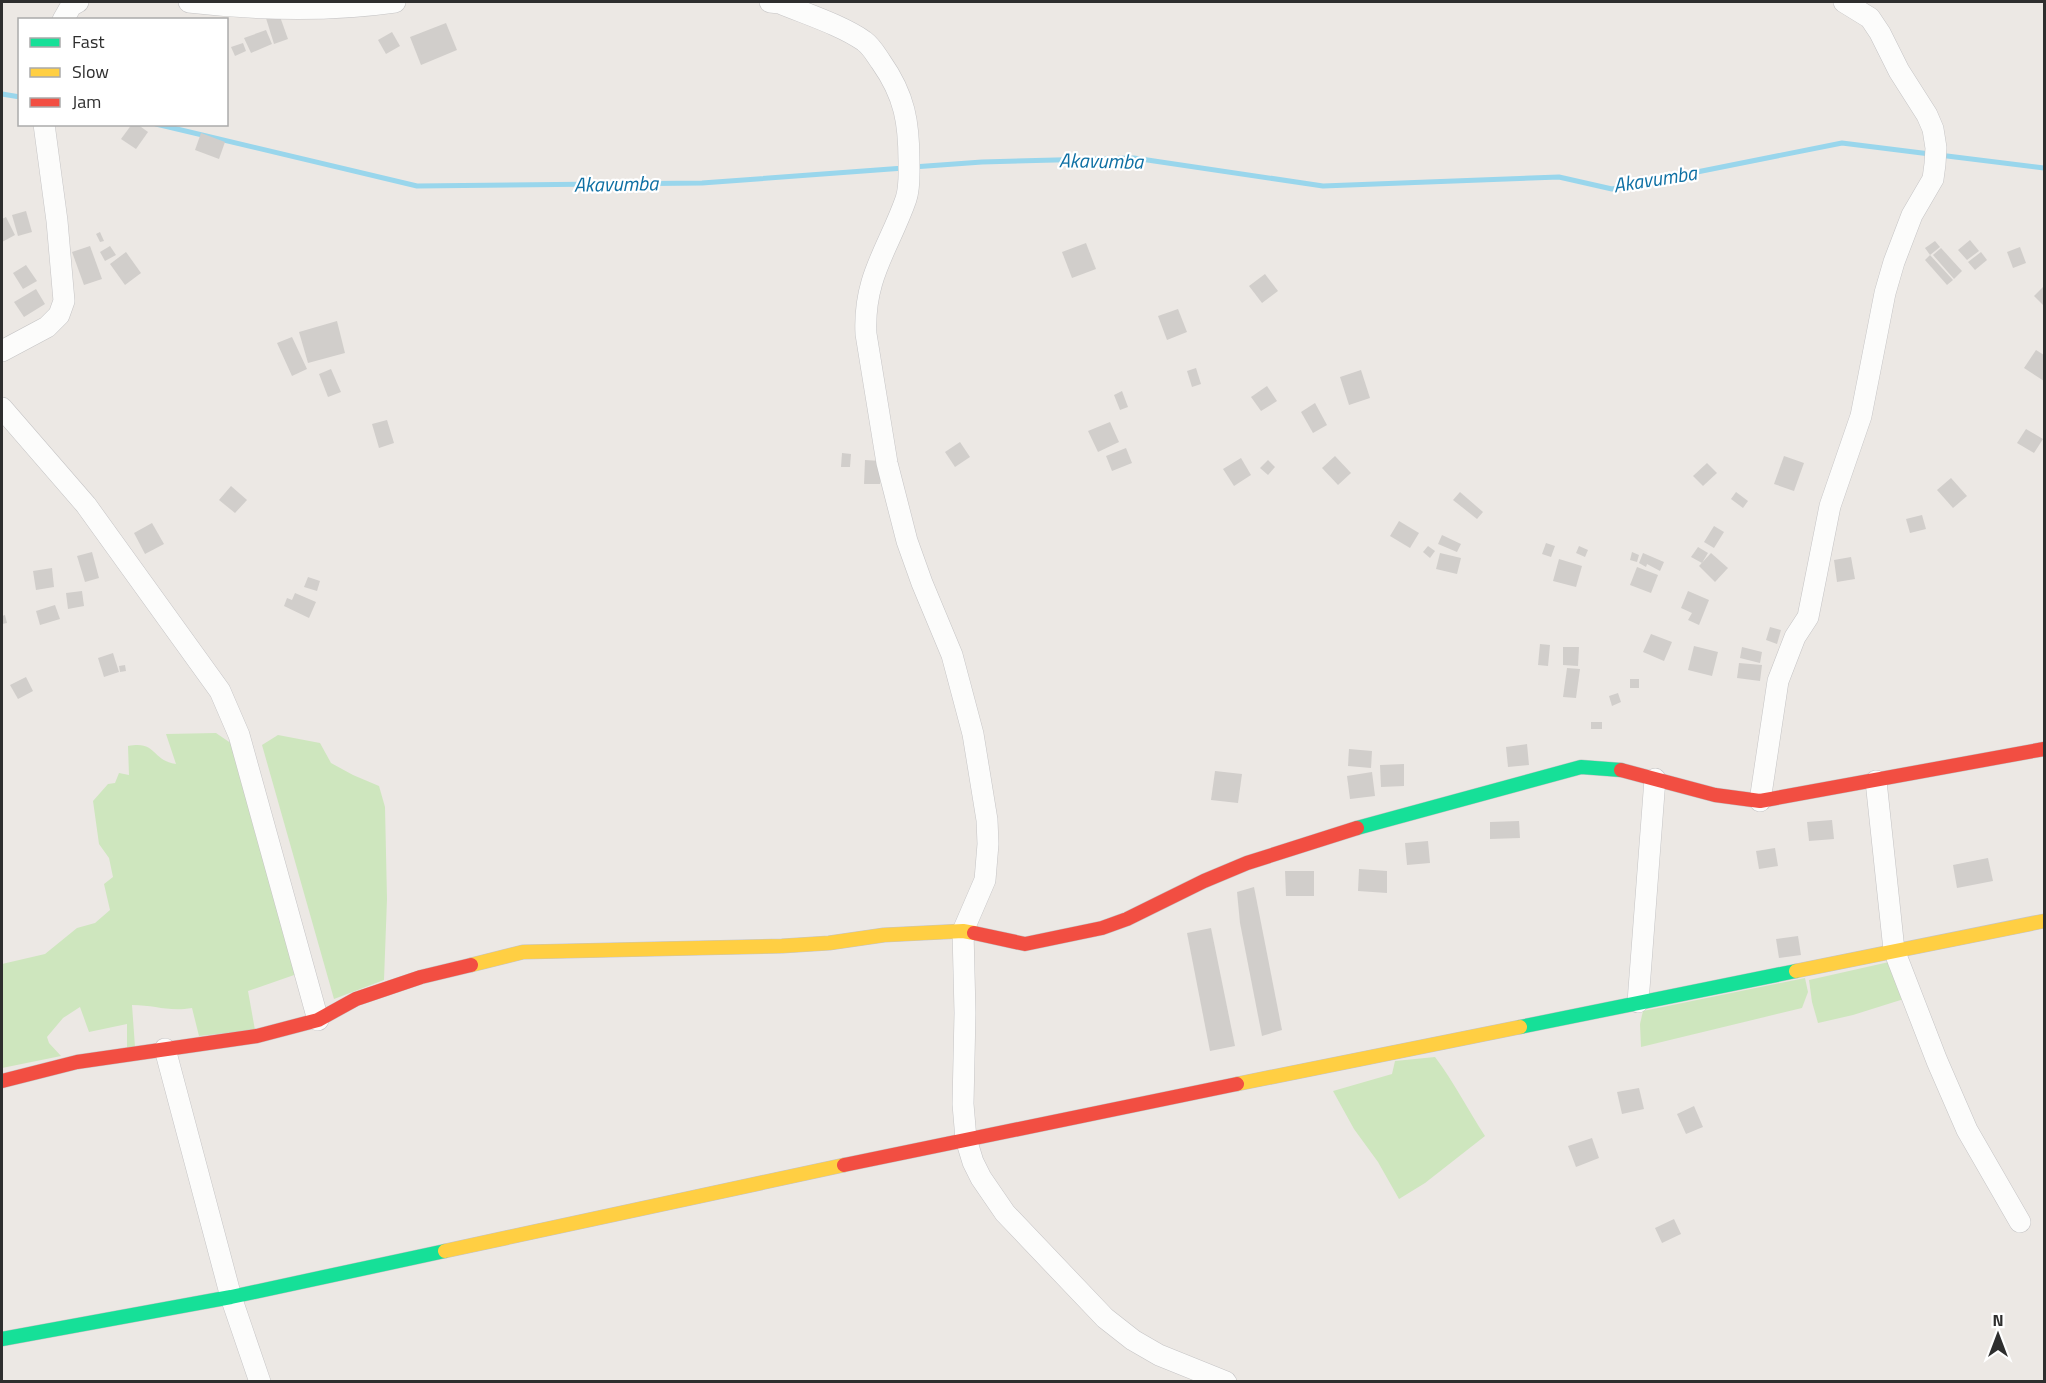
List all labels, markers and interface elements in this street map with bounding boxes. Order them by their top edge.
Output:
legend [18,18,228,126]
text: Fast [72,28,105,55]
text: Slow [72,58,109,85]
text: Jam [72,88,101,115]
water label: Akavumba [1059,144,1144,177]
water label: Akavumba [1611,156,1700,200]
water label: Akavumba [574,167,659,200]
north arrow [1968,1305,2028,1365]
text: N [1992,1308,2004,1332]

